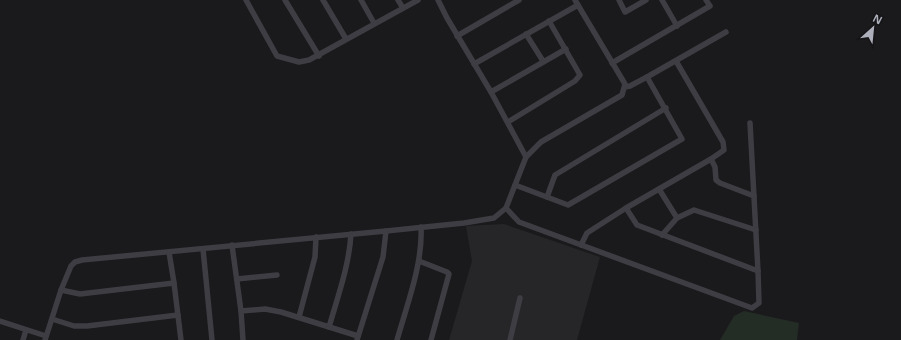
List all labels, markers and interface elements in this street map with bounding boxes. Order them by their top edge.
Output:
north arrow [853,8,893,48]
text: N [870,10,885,27]

